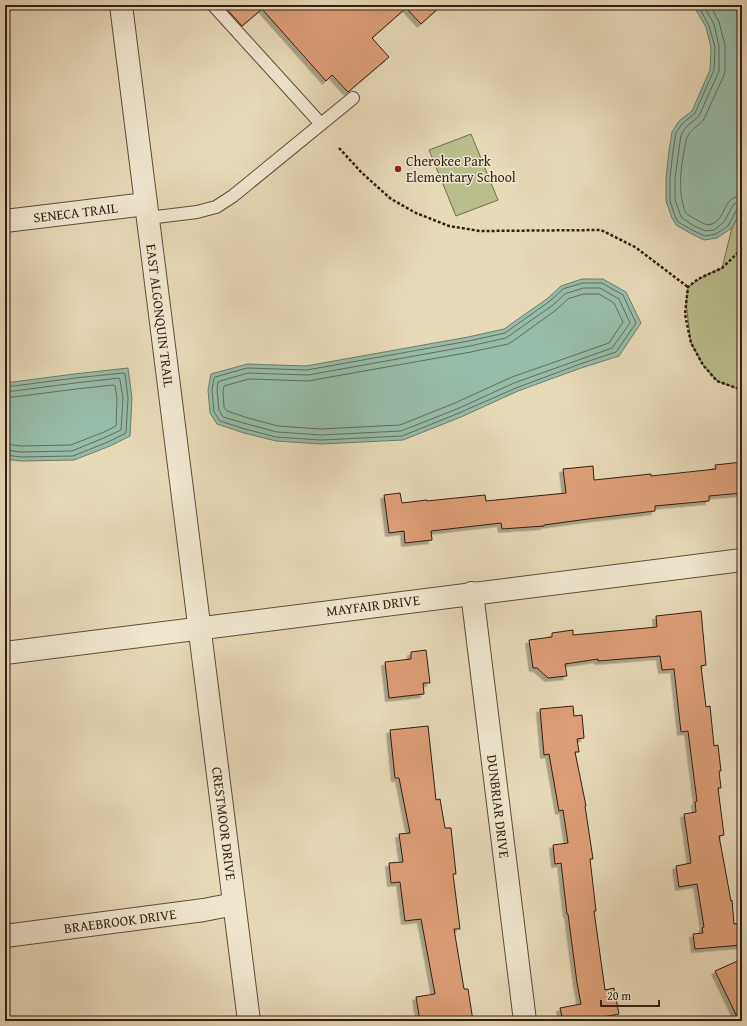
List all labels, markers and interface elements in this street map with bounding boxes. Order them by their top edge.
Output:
place label: Cherokee Park Elementary School [406,151,516,187]
marker: Cherokee Park Elementary School [393,164,403,174]
street label: SENECA TRAIL [32,197,119,227]
street label: EAST ALGONQUIN TRAIL [141,243,179,389]
street label: MAYFAIR DRIVE [325,590,421,621]
street label: DUNBRIAR DRIVE [482,754,515,859]
street label: CRESTMOOR DRIVE [207,766,241,881]
street label: BRAEBROOK DRIVE [63,904,177,938]
scale bar [601,982,659,1008]
text: 20 m [607,987,631,1004]

